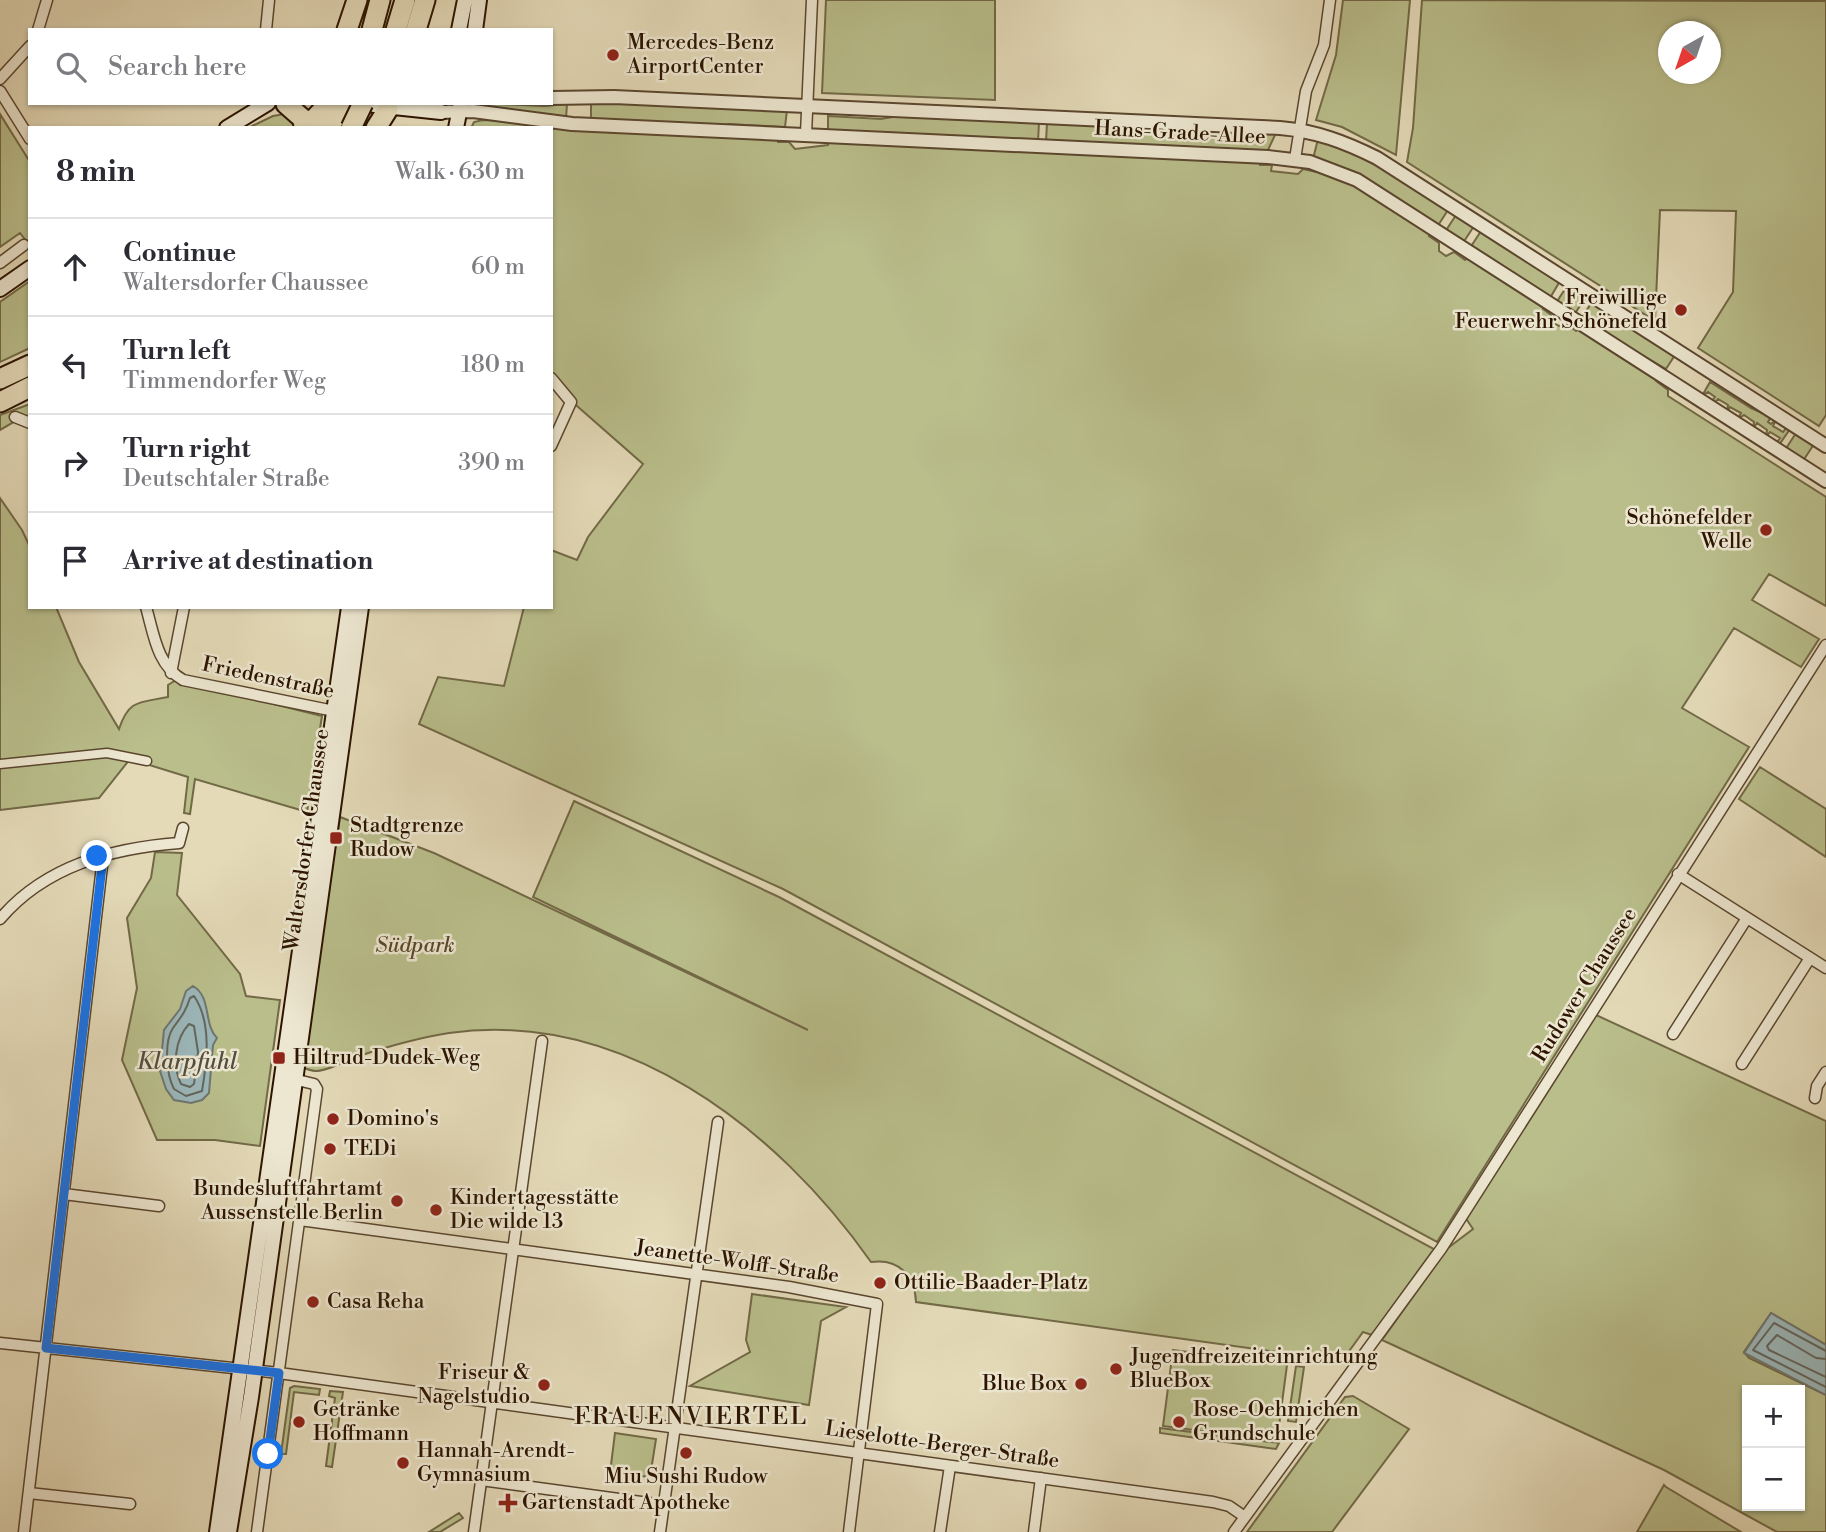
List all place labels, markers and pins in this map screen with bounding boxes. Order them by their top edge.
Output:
place label: Mercedes-Benz AirportCenter [626,30,774,80]
marker: Mercedes-Benz AirportCenter [605,47,621,63]
place label: Freiwillige Feuerwehr Schönefeld [1455,285,1667,335]
marker: Freiwillige Feuerwehr Schönefeld [1673,302,1689,318]
place label: Schönefelder Welle [1626,505,1752,555]
marker: Schönefelder Welle [1758,522,1774,538]
place label: Stadtgrenze Rudow [350,813,464,863]
marker: Stadtgrenze Rudow [328,830,344,846]
place label: Hiltrud-Dudek-Weg [293,1045,480,1071]
marker: Hiltrud-Dudek-Weg [271,1050,287,1066]
place label: Domino's [347,1106,439,1132]
marker: Domino's [325,1111,341,1127]
place label: TEDi [344,1136,397,1162]
marker: TEDi [322,1141,338,1157]
place label: Bundesluftfahrtamt Aussenstelle Berlin [192,1176,384,1226]
place label: Kindertagesstätte Die wilde 13 [450,1185,619,1235]
marker: Bundesluftfahrtamt Aussenstelle Berlin [389,1193,405,1209]
marker: Kindertagesstätte Die wilde 13 [428,1202,444,1218]
place label: Ottilie-Baader-Platz [894,1270,1088,1296]
marker: Ottilie-Baader-Platz [872,1275,888,1291]
place label: Casa Reha [327,1289,425,1315]
marker: Casa Reha [305,1294,321,1310]
place label: Jugendfreizeiteinrichtung BlueBox [1129,1344,1378,1394]
place label: Friseur & Nagelstudio [417,1360,530,1410]
marker: Jugendfreizeiteinrichtung BlueBox [1108,1361,1124,1377]
place label: Blue Box [981,1371,1067,1397]
marker: Blue Box [1073,1376,1089,1392]
marker: Friseur & Nagelstudio [536,1377,552,1393]
place label: Getränke Hoffmann [313,1397,409,1447]
place label: Rose-Oehmichen Grundschule [1193,1397,1359,1447]
marker: Getränke Hoffmann [291,1414,307,1430]
marker: Rose-Oehmichen Grundschule [1171,1414,1187,1430]
place label: Hannah-Arendt- Gymnasium [417,1438,575,1488]
marker: Miu Sushi Rudow [678,1445,694,1461]
marker: Hannah-Arendt- Gymnasium [395,1455,411,1471]
place label: Miu Sushi Rudow [604,1464,768,1490]
place label: Gartenstadt Apotheke [522,1490,730,1516]
marker: Gartenstadt Apotheke [500,1495,516,1511]

